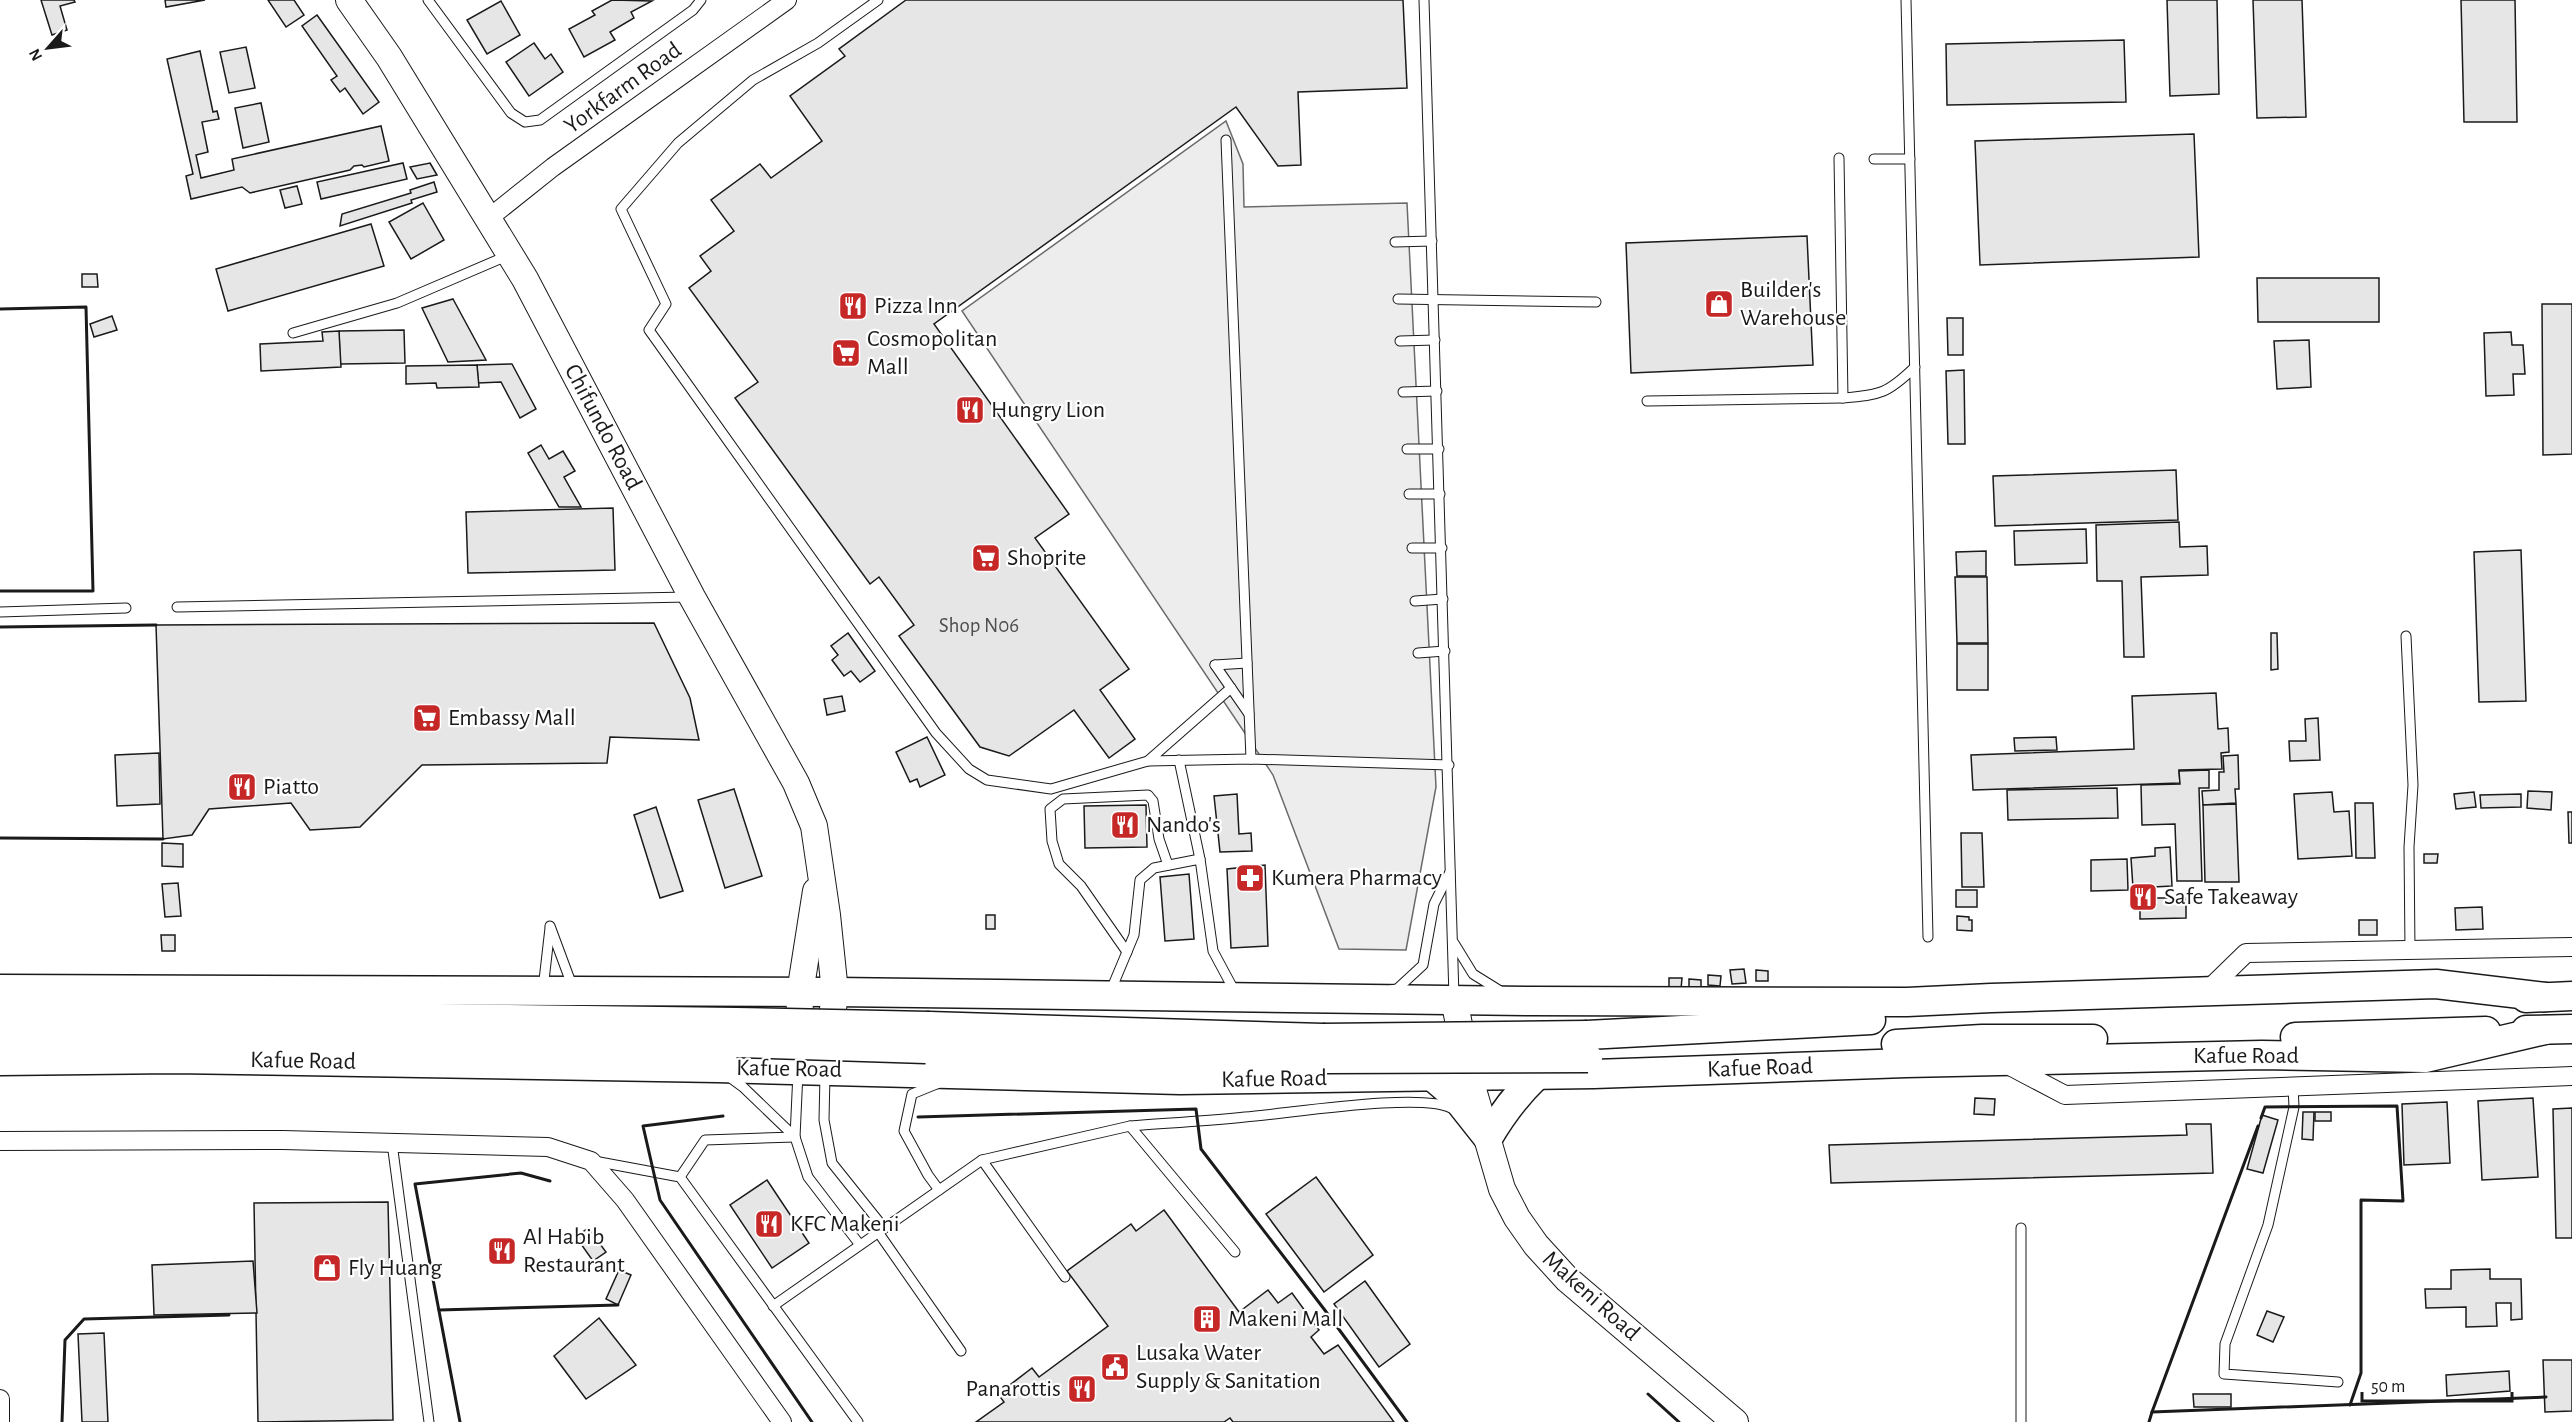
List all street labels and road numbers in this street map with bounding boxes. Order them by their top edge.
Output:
street label: Yorkfarm Road [560,38,686,138]
street label: Chifundo Road [560,360,646,494]
street label: Kafue Road [2193,1044,2299,1068]
street label: Kafue Road [250,1048,356,1074]
street label: Kafue Road [1707,1054,1813,1082]
street label: Kafue Road [736,1056,842,1082]
street label: Kafue Road [1221,1066,1327,1092]
street label: Makeni Road [1538,1247,1644,1345]

